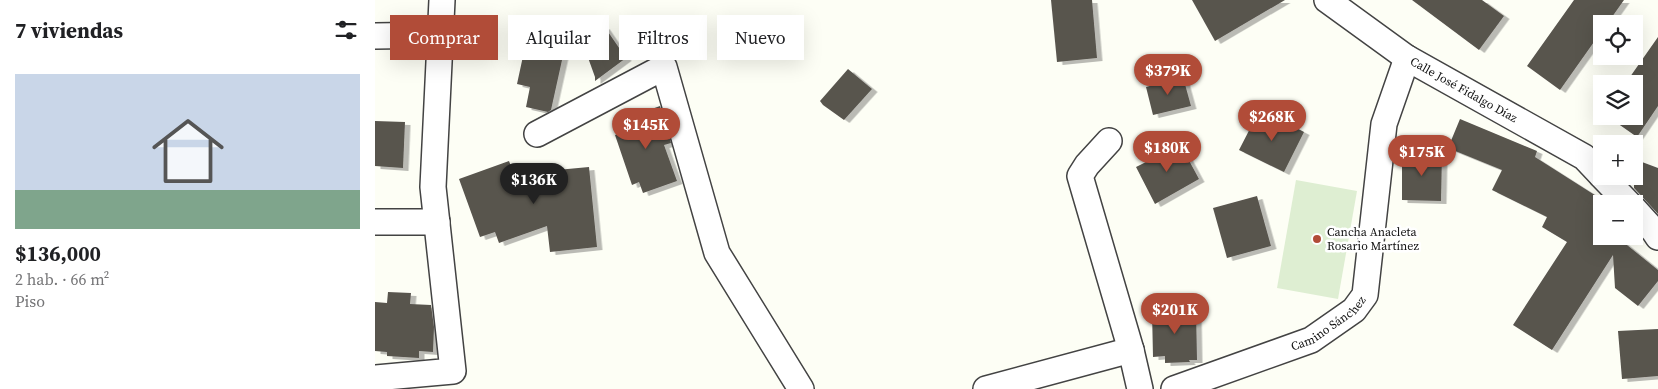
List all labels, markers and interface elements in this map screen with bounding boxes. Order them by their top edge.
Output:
chip: Comprar [390,15,498,60]
chip: Alquilar [508,15,609,60]
chip: Filtros [619,15,707,60]
chip: Nuevo [717,15,804,60]
map controls [1593,15,1643,245]
button: locate [1593,15,1643,65]
text: 7 viviendas [15,16,123,45]
icon: filters [332,16,360,44]
street label: Calle José Fidalgo Díaz [1407,53,1521,126]
pin: $379K [1133,54,1203,96]
text: $379K [1145,59,1191,81]
button: layers [1593,75,1643,125]
pin: $268K [1237,100,1307,142]
text: $268K [1249,105,1295,127]
icon: home [143,106,233,196]
pin: $145K [611,108,681,150]
text: $145K [623,113,669,135]
pin: $180K [1132,130,1202,173]
pin: $175K [1387,134,1457,177]
button: + [1593,135,1643,185]
text: $180K [1144,136,1190,158]
text: $175K [1399,140,1445,162]
pin: $136K [499,162,569,205]
text: $136K [511,168,557,190]
button: − [1593,195,1643,245]
place label: Cancha Anacleta Rosario Martínez [1327,224,1419,254]
marker: Cancha Anacleta Rosario Martínez [1311,233,1323,245]
text: $136,000 [15,239,101,268]
text: 2 hab. · 66 m² [15,268,109,290]
text: Piso [15,290,45,312]
pin: $201K [1140,292,1210,335]
street label: Camino Sánchez [1289,292,1370,355]
text: $201K [1152,298,1198,320]

